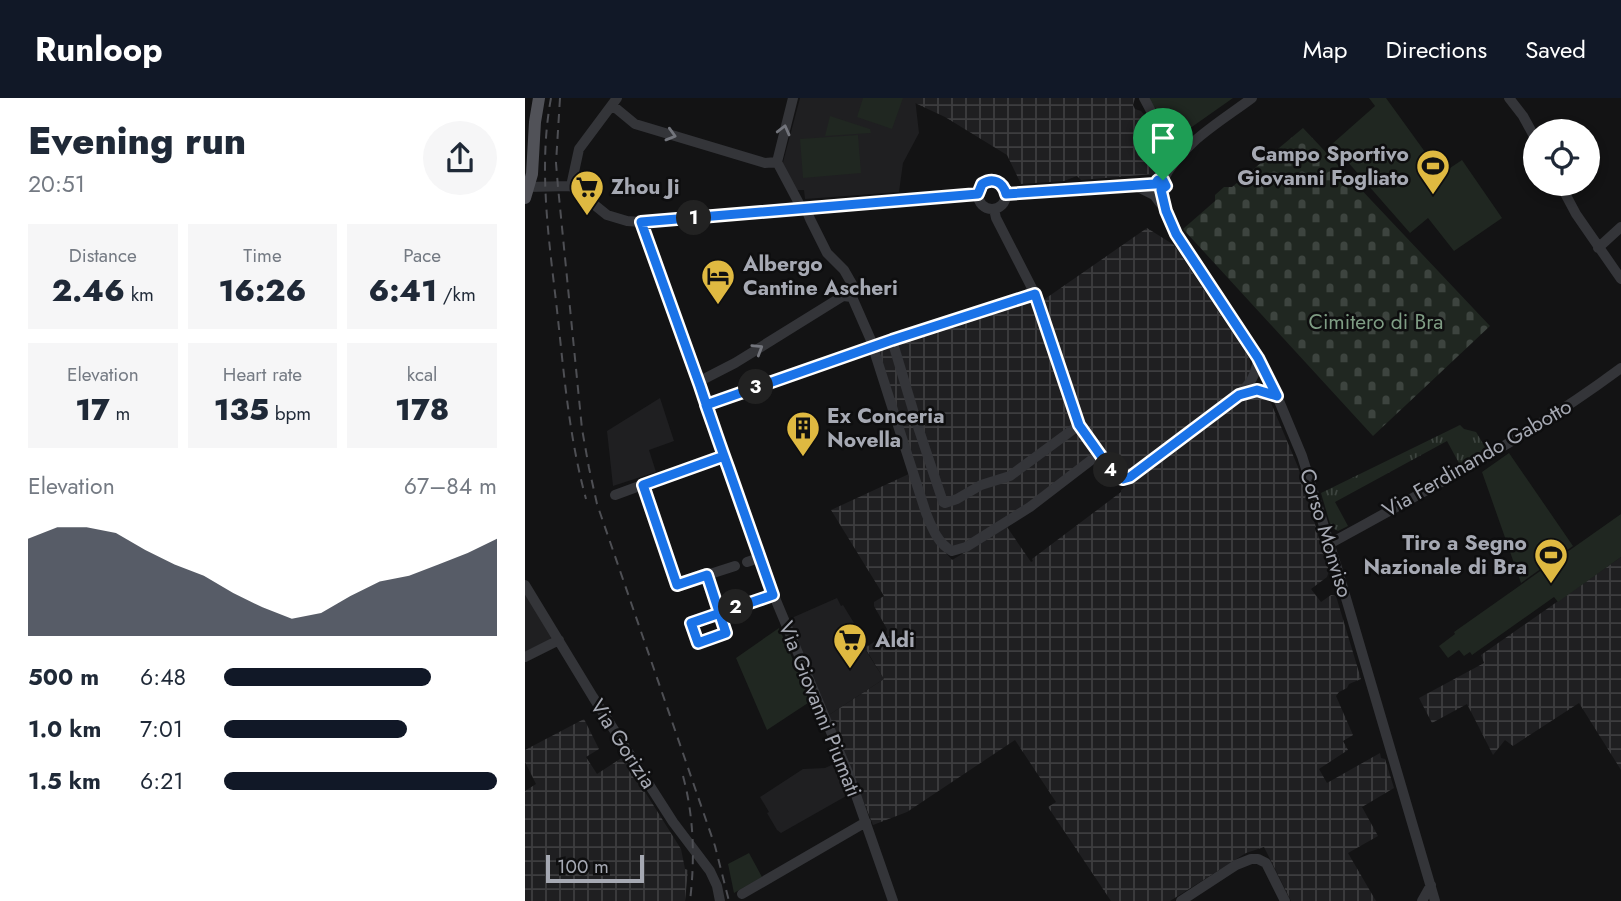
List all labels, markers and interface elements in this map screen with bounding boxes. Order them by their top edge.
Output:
text: Runloop [35,26,163,73]
text: Map [1303,32,1348,67]
text: Directions [1386,32,1487,67]
text: Saved [1525,32,1586,67]
pin [1133,108,1193,180]
text: Evening run [28,113,246,168]
icon: arrive [1144,119,1182,157]
map controls [1523,119,1600,196]
button: locate [1523,119,1600,196]
button: share [423,121,497,195]
one-way arrow [776,124,790,136]
one-way arrow [665,126,677,141]
place label: Campo Sportivo Giovanni Fogliato [1237,139,1409,193]
sports icon: Campo Sportivo Giovanni Fogliato [1414,147,1452,196]
text: 20:51 [28,167,85,201]
supermarket icon: Zhou Ji [568,168,606,217]
place label: Zhou Ji [611,172,679,202]
pin: 1 [677,200,711,236]
text: 1 [689,204,698,231]
text: Distance [69,242,137,269]
text: Time [243,242,282,269]
text: Pace [403,242,441,269]
place label: Albergo Cantine Ascheri [742,249,898,303]
hotel icon: Albergo Cantine Ascheri [699,257,737,306]
text: 2.46 [52,269,125,312]
text: 16:26 [219,269,306,312]
text: 6:41 [369,269,437,312]
text: km [125,281,154,308]
text: /km [437,281,476,308]
park label: Cimitero di Bra [1309,307,1443,337]
one-way arrow [751,345,764,358]
text: Elevation [67,361,139,388]
text: Heart rate [223,361,302,388]
text: kcal [407,361,438,388]
pin: 3 [739,370,773,404]
text: 3 [750,373,761,400]
text: 17 [75,388,110,431]
text: 135 [214,388,269,431]
text: 178 [395,388,449,431]
street label: Via Ferdinando Gabotto [1377,391,1577,525]
text: m [110,400,130,427]
text: bpm [269,400,311,427]
place label: Ex Conceria Novella [827,401,944,455]
building icon: Ex Conceria Novella [784,409,822,458]
pin: 4 [1093,452,1129,488]
text: 4 [1104,456,1117,483]
street label: Corso Monviso [1292,465,1360,601]
text: Elevation [28,469,115,503]
text: 67–84 m [404,469,497,503]
place label: Tiro a Segno Nazionale di Bra [1364,528,1527,582]
sports icon: Tiro a Segno Nazionale di Bra [1532,536,1570,585]
pin: 2 [719,589,753,624]
text: 2 [729,593,742,620]
street label: Via Giovanni Piumati [771,617,869,801]
supermarket icon: Aldi [831,621,869,670]
place label: Aldi [874,625,915,655]
text: 500 m [28,660,99,694]
text: 6:48 [140,660,186,694]
street label: Via Gorizia [583,693,663,795]
text: 1.0 km [28,712,101,746]
text: 7:01 [140,712,183,746]
text: 1.5 km [28,764,101,798]
text: 6:21 [140,764,184,798]
scale bar [546,852,644,884]
text: 100 m [557,853,609,880]

